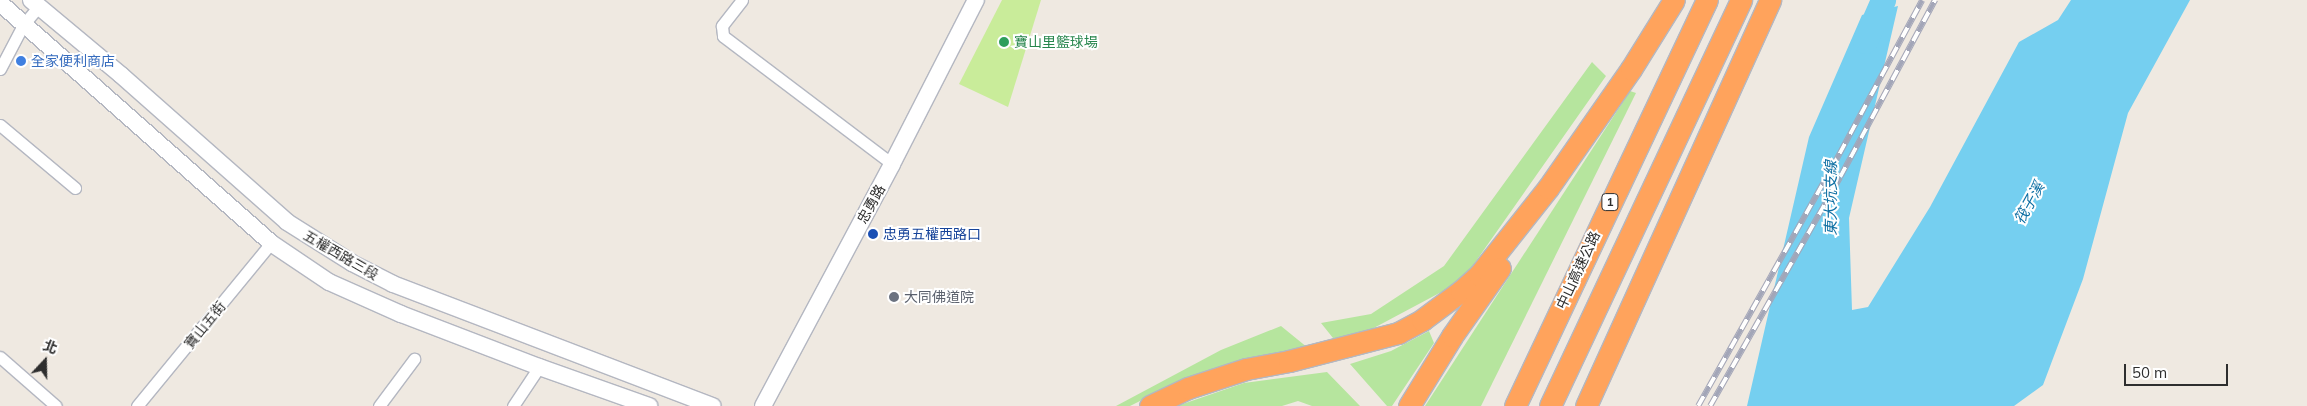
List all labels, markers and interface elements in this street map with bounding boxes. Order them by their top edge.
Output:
place label: 寶山里籃球場 [1014,34,1098,50]
marker: 寶山里籃球場 [998,36,1010,48]
place label: 全家便利商店 [31,53,115,69]
marker: 全家便利商店 [15,55,27,67]
water label: 東大坑支線 [1822,161,1840,235]
water label: 筏子溪 [2010,179,2048,227]
street label: 忠勇路 [853,182,889,226]
road number: 1 [1601,192,1619,212]
place label: 忠勇五權西路口 [883,226,981,242]
street label: 五權西路三段 [300,227,382,283]
marker: 忠勇五權西路口 [867,228,879,240]
street label: 中山高速公路 [1553,228,1603,312]
place label: 大同佛道院 [904,289,974,305]
marker: 大同佛道院 [888,291,900,303]
street label: 寶山五街 [181,298,229,352]
north arrow [20,336,70,386]
text: 北 [41,336,60,358]
scale bar [2127,354,2231,386]
text: 50 m [2132,363,2167,382]

